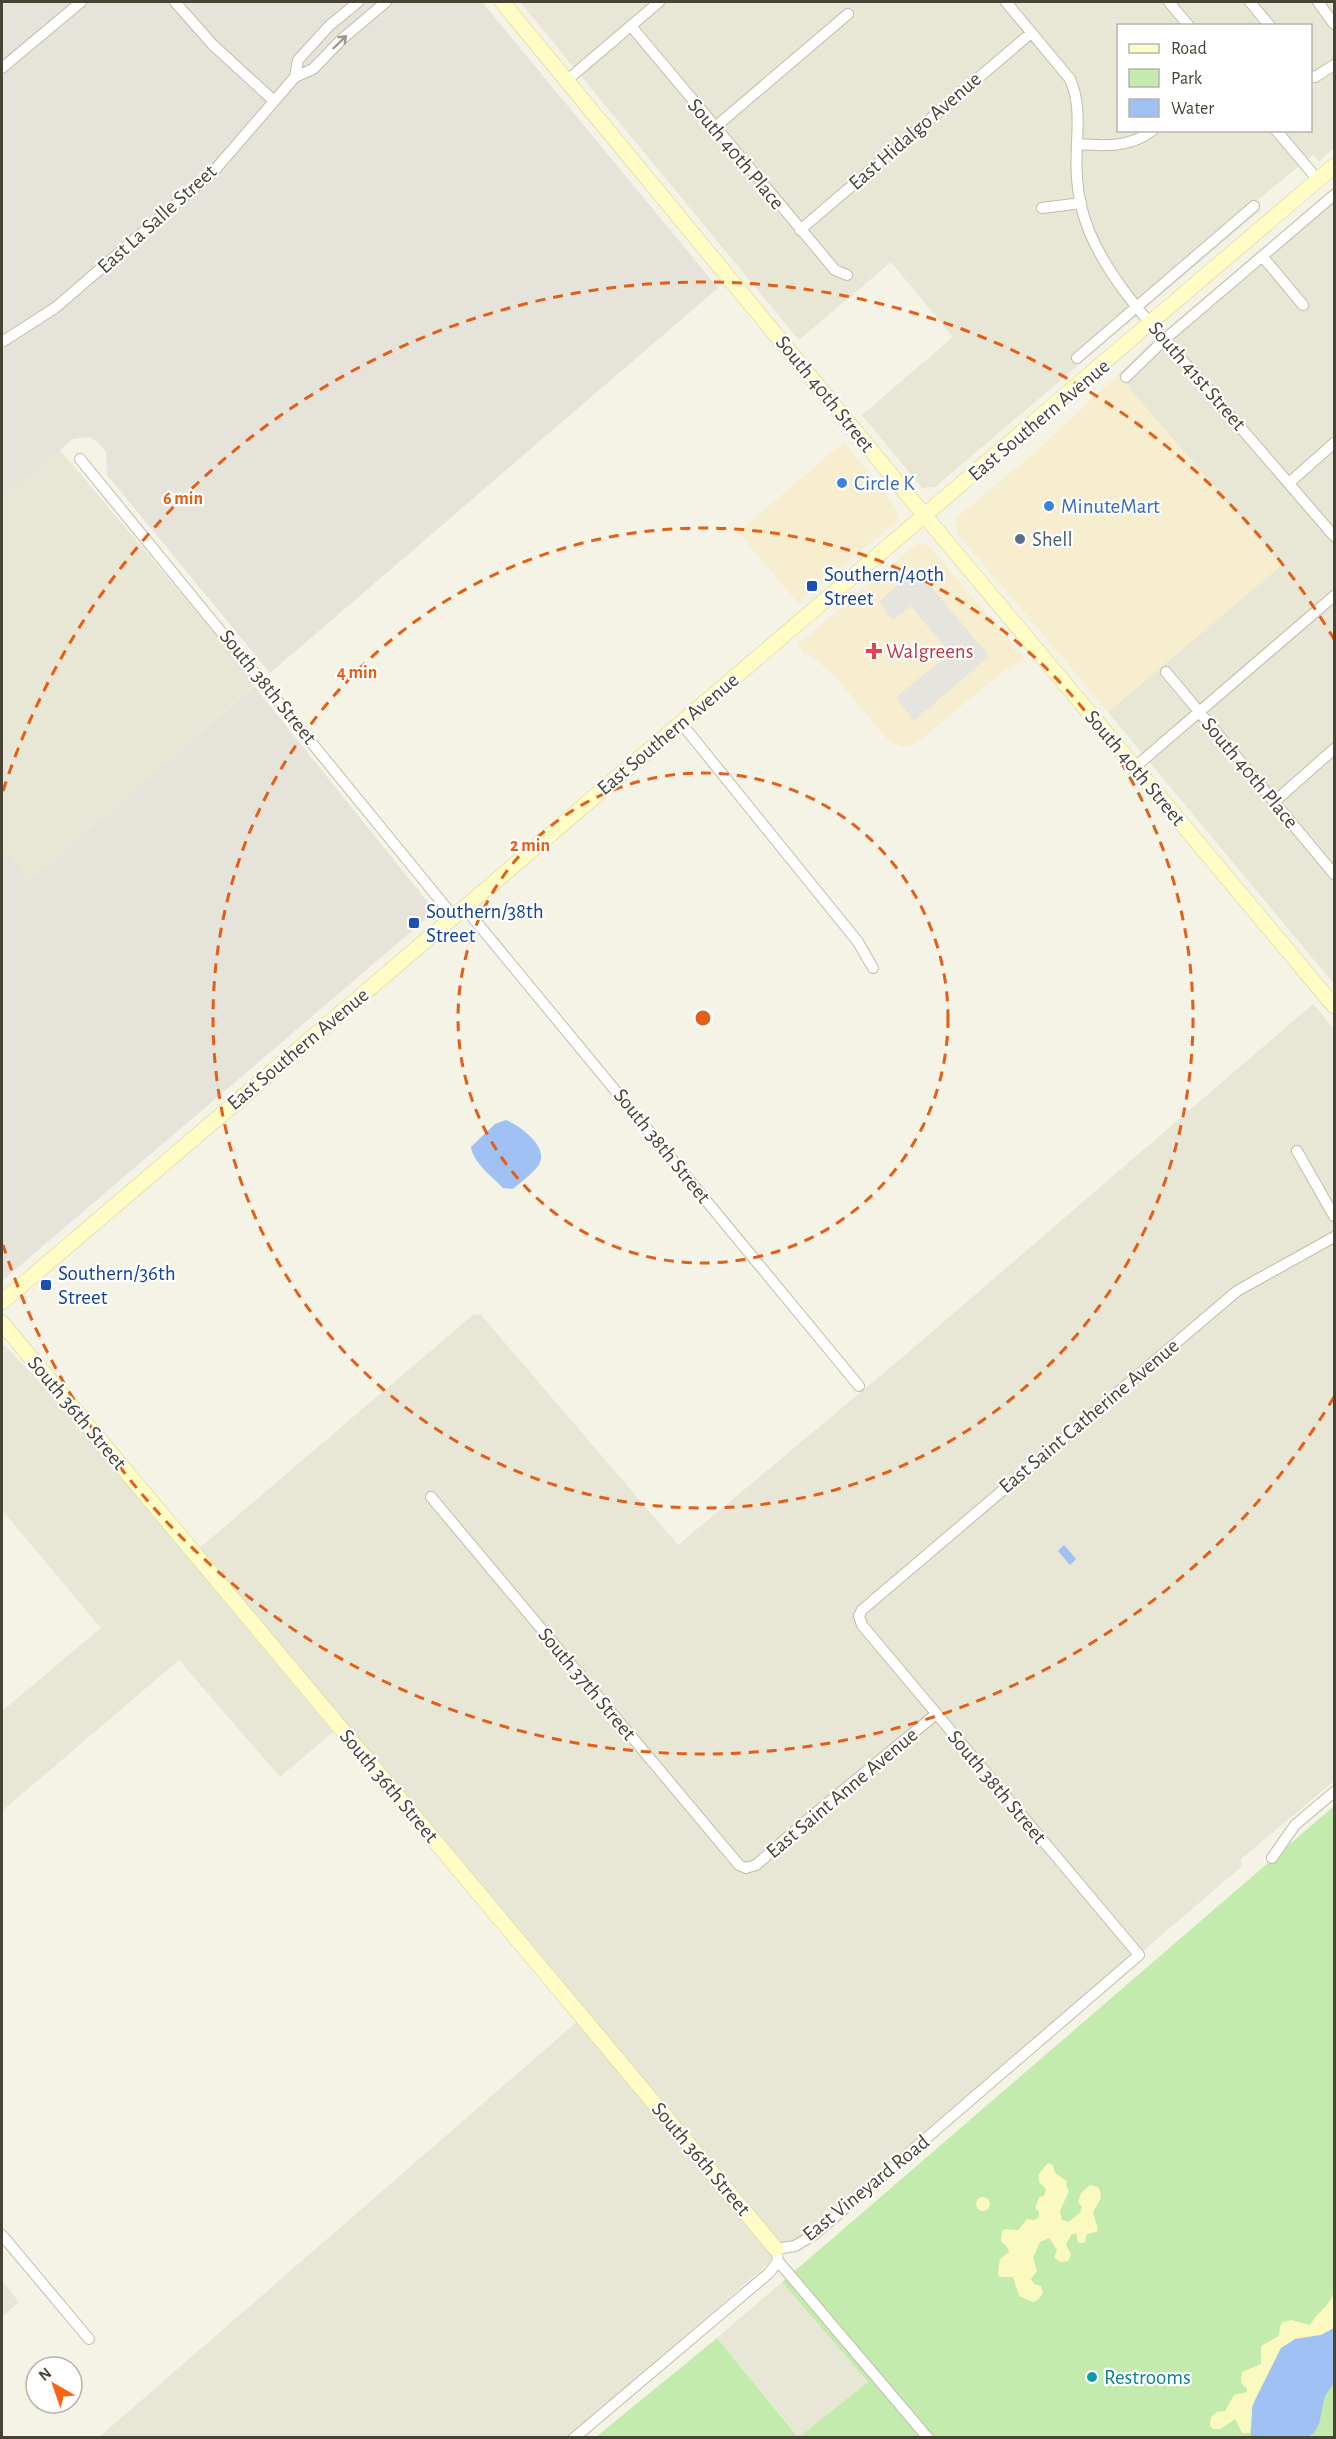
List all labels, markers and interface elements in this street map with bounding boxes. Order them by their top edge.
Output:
legend [1117,24,1312,132]
one-way arrow [333,35,348,49]
text: Road [1171,40,1207,58]
street label: East Hidalgo Avenue [845,68,985,194]
text: Park [1171,70,1203,88]
street label: South 40th Place [684,95,788,213]
text: Water [1171,100,1214,118]
street label: East La Salle Street [94,160,221,277]
street label: South 41st Street [1144,318,1250,435]
street label: South 40th Street [772,332,878,457]
street label: East Southern Avenue [964,355,1114,485]
place label: Circle K [854,473,915,494]
marker: Circle K [835,476,849,490]
text: 6 min [163,490,203,508]
place label: MinuteMart [1061,496,1160,517]
marker: MinuteMart [1042,499,1056,513]
place label: Shell [1032,529,1073,550]
marker: Shell [1013,532,1027,546]
place label: Southern/40th Street [824,564,944,609]
marker: Southern/40th Street [805,579,819,593]
street label: South 38th Street [216,626,321,749]
place label: Walgreens [886,641,973,662]
marker: Walgreens [867,644,881,658]
text: 4 min [337,664,377,682]
street label: East Southern Avenue [593,669,743,799]
street label: South 40th Street [1081,706,1189,830]
street label: South 40th Place [1198,714,1302,832]
text: 2 min [510,837,550,855]
place label: Southern/38th Street [426,901,544,946]
marker: Southern/38th Street [407,916,421,930]
street label: East Southern Avenue [223,984,373,1114]
centre of rings [693,1008,713,1028]
street label: South 38th Street [610,1085,715,1208]
place label: Southern/36th Street [58,1263,176,1308]
marker: Southern/36th Street [39,1278,53,1292]
street label: East Saint Catherine Avenue [995,1335,1183,1497]
street label: South 36th Street [24,1352,130,1474]
street label: South 37th Street [534,1624,640,1744]
street label: East Saint Anne Avenue [762,1724,922,1862]
street label: South 36th Street [336,1725,442,1847]
street label: South 38th Street [944,1726,1050,1848]
street label: South 36th Street [648,2098,754,2220]
street label: East Vineyard Road [799,2131,933,2245]
north arrow [24,2355,84,2415]
text: N [36,2365,54,2384]
place label: Restrooms [1104,2367,1191,2388]
marker: Restrooms [1085,2370,1099,2384]

